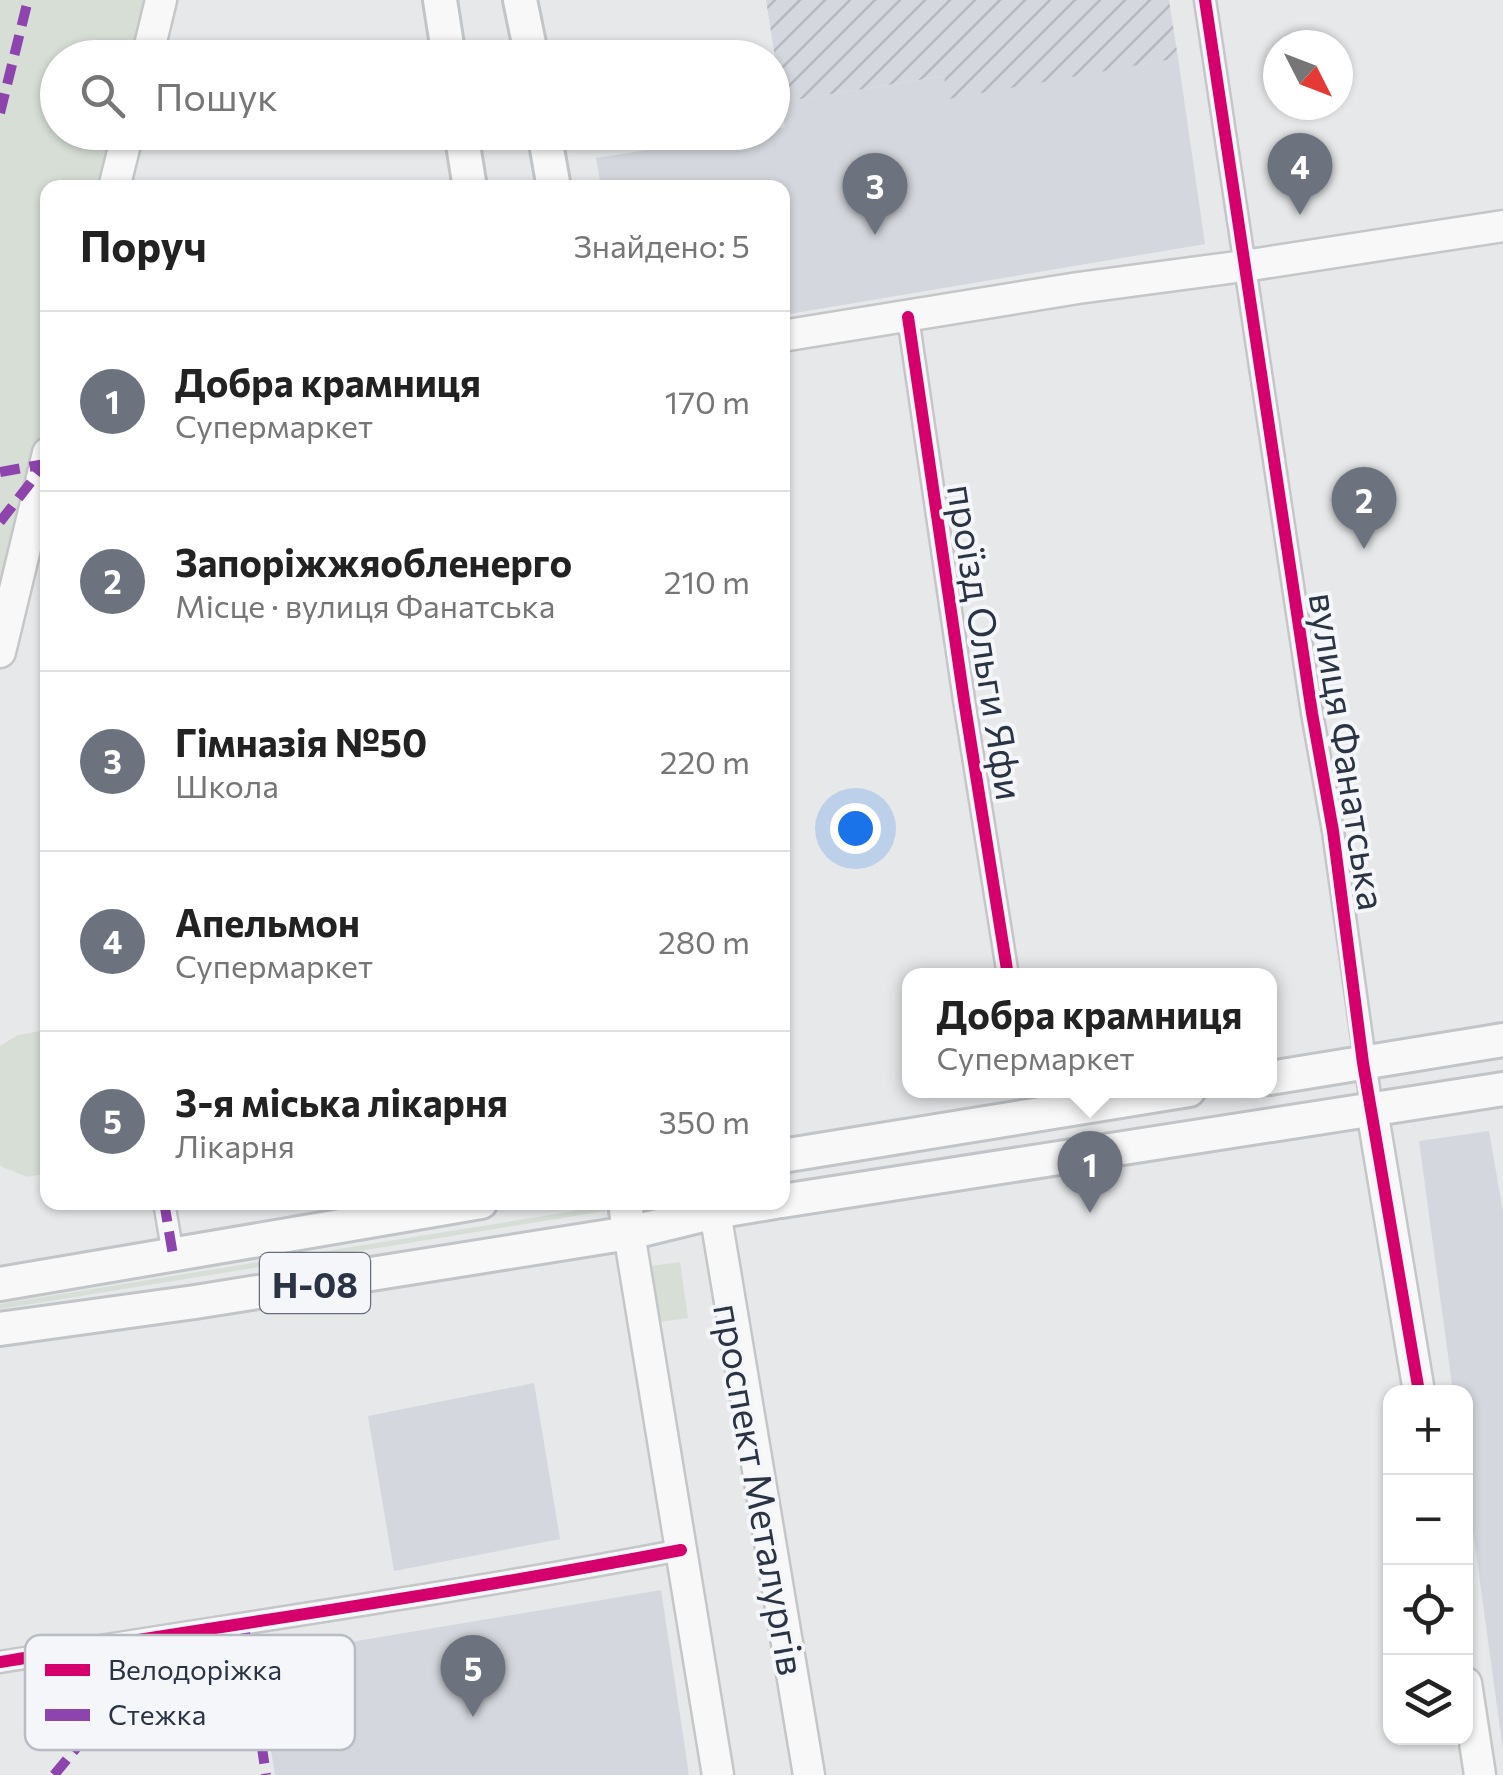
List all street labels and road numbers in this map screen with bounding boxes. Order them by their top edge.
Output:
street label: проїзд Ольги Яфи [939,481,1035,803]
street label: вулиця Фанатська [1301,589,1397,913]
road number: Н-08 [260,1253,370,1313]
street label: проспект Металургів [705,1299,817,1679]

